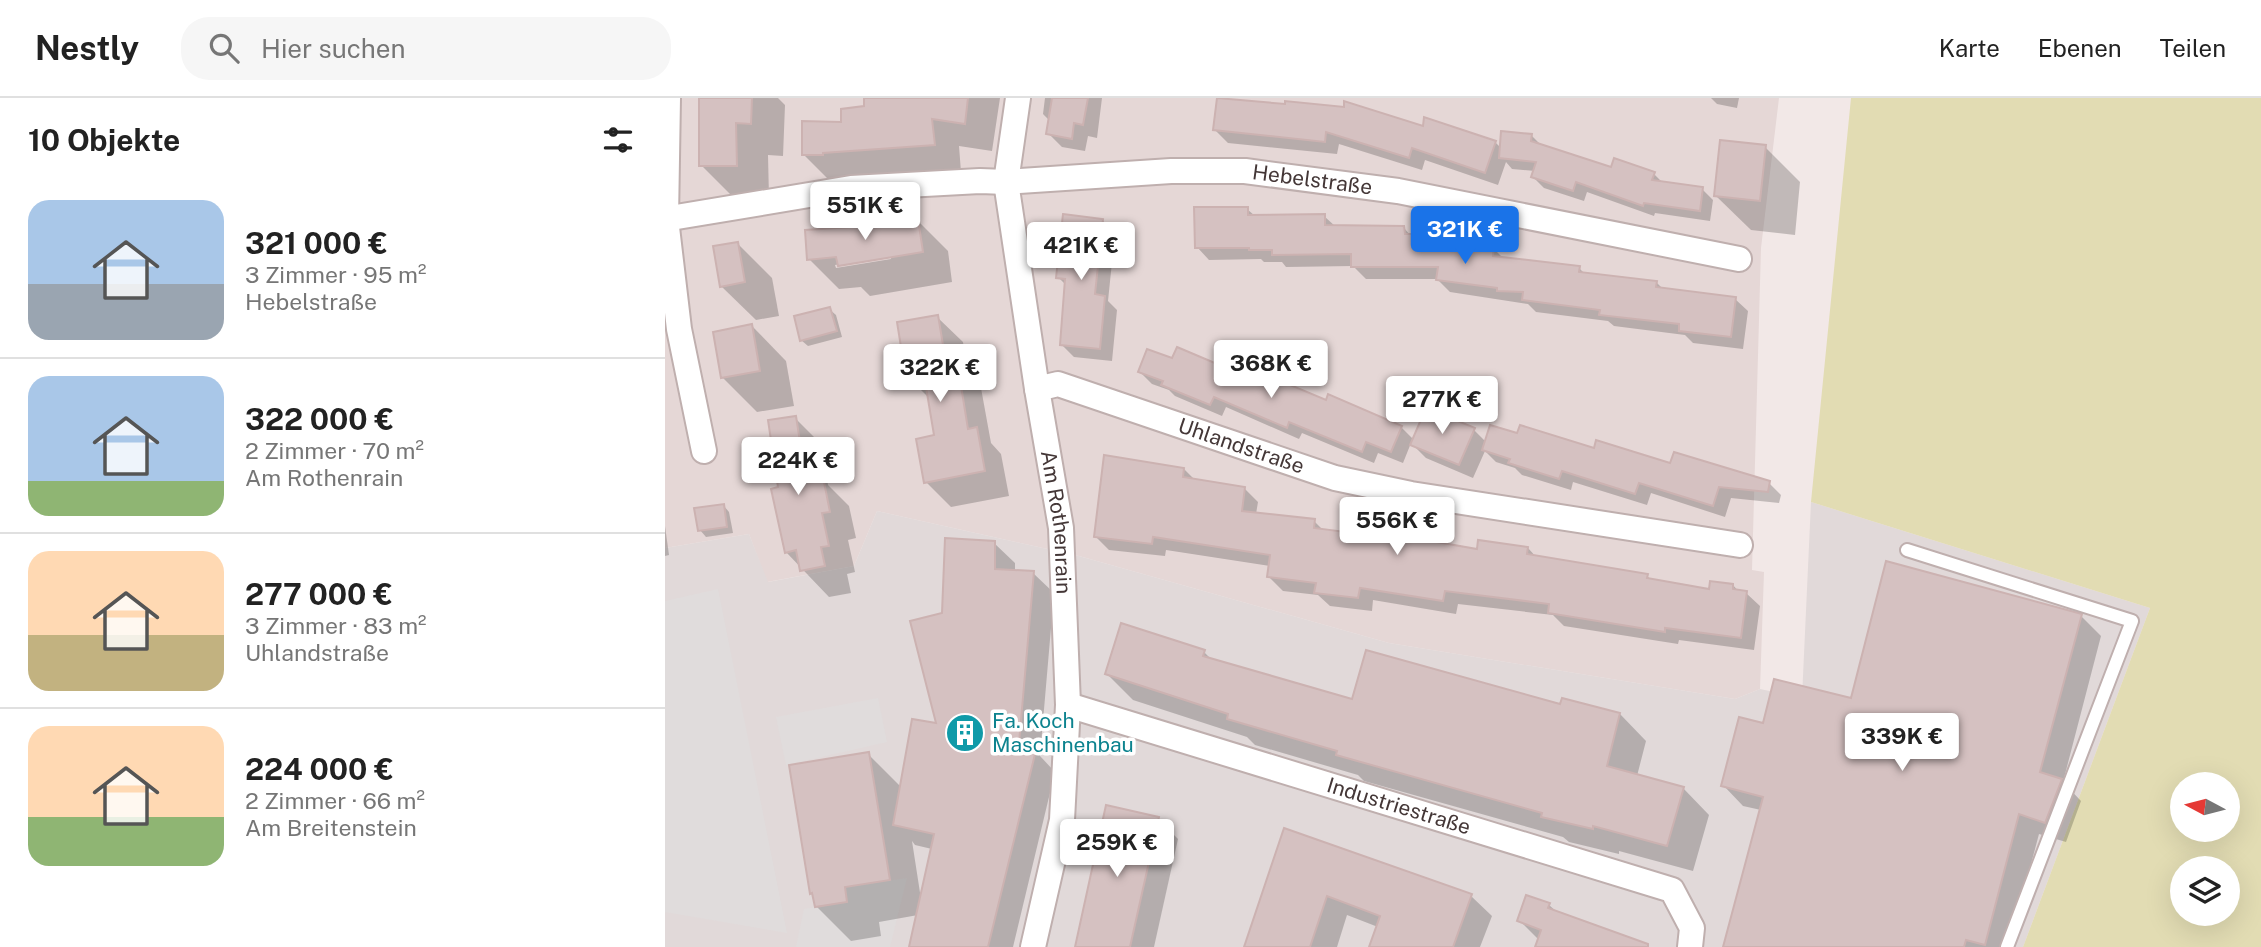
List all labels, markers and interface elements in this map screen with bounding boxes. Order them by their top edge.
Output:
search box [181,17,671,80]
text: Nestly [35,29,139,67]
icon: search [205,29,243,67]
text: Hier suchen [261,33,405,64]
text: Karte [1939,34,2000,62]
text: Ebenen [2038,34,2122,62]
text: Teilen [2160,34,2226,62]
icon: filters [599,121,637,159]
text: 10 Objekte [28,122,180,158]
street label: Hebelstraße [1251,159,1374,200]
pin: 551K € [808,183,922,242]
text: 551K € [826,191,904,218]
pin: 321K € [1408,206,1522,266]
text: 321K € [1427,215,1503,242]
pin: 421K € [1024,222,1138,282]
text: 321 000 € [245,225,388,261]
icon: home [84,228,168,312]
text: 421K € [1043,231,1119,258]
text: 3 Zimmer · 95 m² [245,261,426,288]
text: Hebelstraße [245,288,377,315]
pin: 368K € [1214,341,1328,400]
pin: 322K € [883,344,997,404]
text: 368K € [1230,349,1312,376]
text: 322K € [899,353,981,380]
pin: 277K € [1385,376,1499,436]
text: 277K € [1402,385,1482,412]
text: 322 000 € [245,401,394,437]
icon: home [84,404,168,488]
street label: Uhlandstraße [1175,413,1308,479]
text: 2 Zimmer · 70 m² [245,437,424,464]
pin: 224K € [741,438,855,497]
text: 224K € [758,446,838,473]
street label: Am Rothenrain [1036,448,1077,595]
text: Am Rothenrain [245,464,403,491]
pin: 556K € [1340,498,1454,557]
text: 556K € [1356,506,1438,533]
text: 277 000 € [245,576,393,612]
icon: home [84,579,168,663]
text: 3 Zimmer · 83 m² [245,612,426,639]
text: Uhlandstraße [245,639,389,666]
place label: Fa. Koch Maschinenbau [992,708,1134,757]
building icon: Fa. Koch Maschinenbau [944,712,986,754]
pin: 339K € [1845,714,1959,773]
text: 339K € [1861,722,1943,749]
text: 224 000 € [245,751,394,787]
icon: home [84,754,168,838]
street label: Industriestraße [1324,772,1474,840]
north arrow [2170,772,2240,842]
map controls [2170,772,2240,926]
text: 2 Zimmer · 66 m² [245,787,425,814]
text: Am Breitenstein [245,814,417,841]
pin: 259K € [1060,820,1174,879]
text: 259K € [1076,828,1158,855]
button: layers [2170,856,2240,926]

